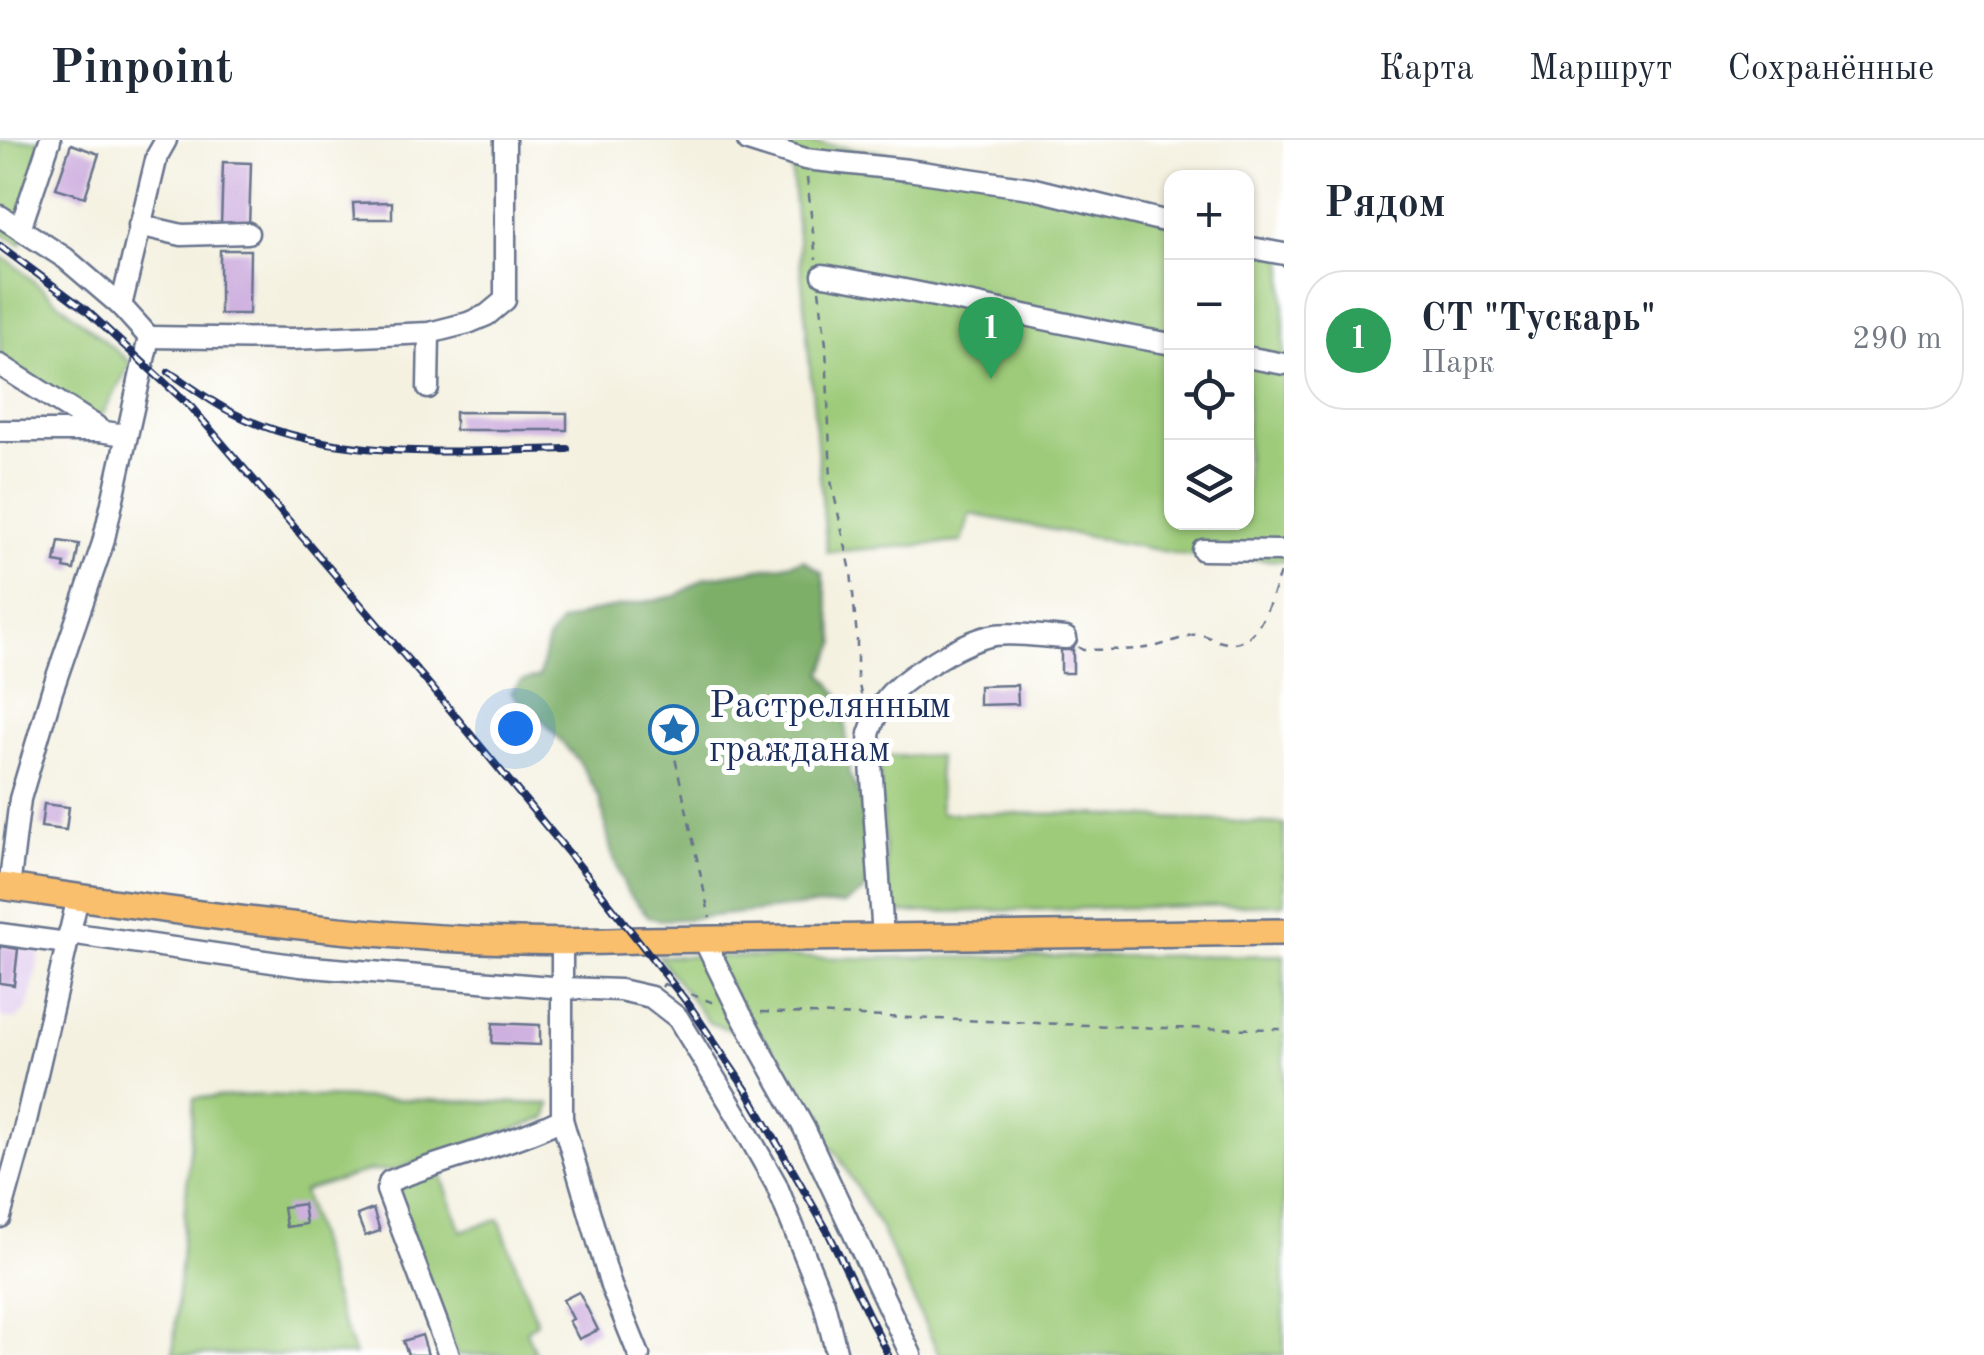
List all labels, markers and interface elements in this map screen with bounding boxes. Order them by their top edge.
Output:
text: Pinpoint [50,45,233,93]
text: Карта [1379,52,1474,87]
text: Маршрут [1529,52,1673,87]
text: Сохранённые [1728,52,1934,87]
map controls [1164,170,1254,530]
button: + [1164,170,1254,260]
text: Рядом [1324,184,1446,226]
button: − [1164,260,1254,350]
pin: 1 [958,296,1024,379]
text: СТ "Тускарь" [1421,301,1656,339]
text: 1 [1349,324,1368,356]
text: 290 m [1852,324,1942,356]
text: Парк [1421,348,1495,380]
button: locate [1164,350,1254,440]
button: layers [1164,440,1254,530]
place label: Растрелянным гражданам [709,688,951,770]
your location [490,703,541,754]
place icon: Растрелянным гражданам [648,703,700,755]

